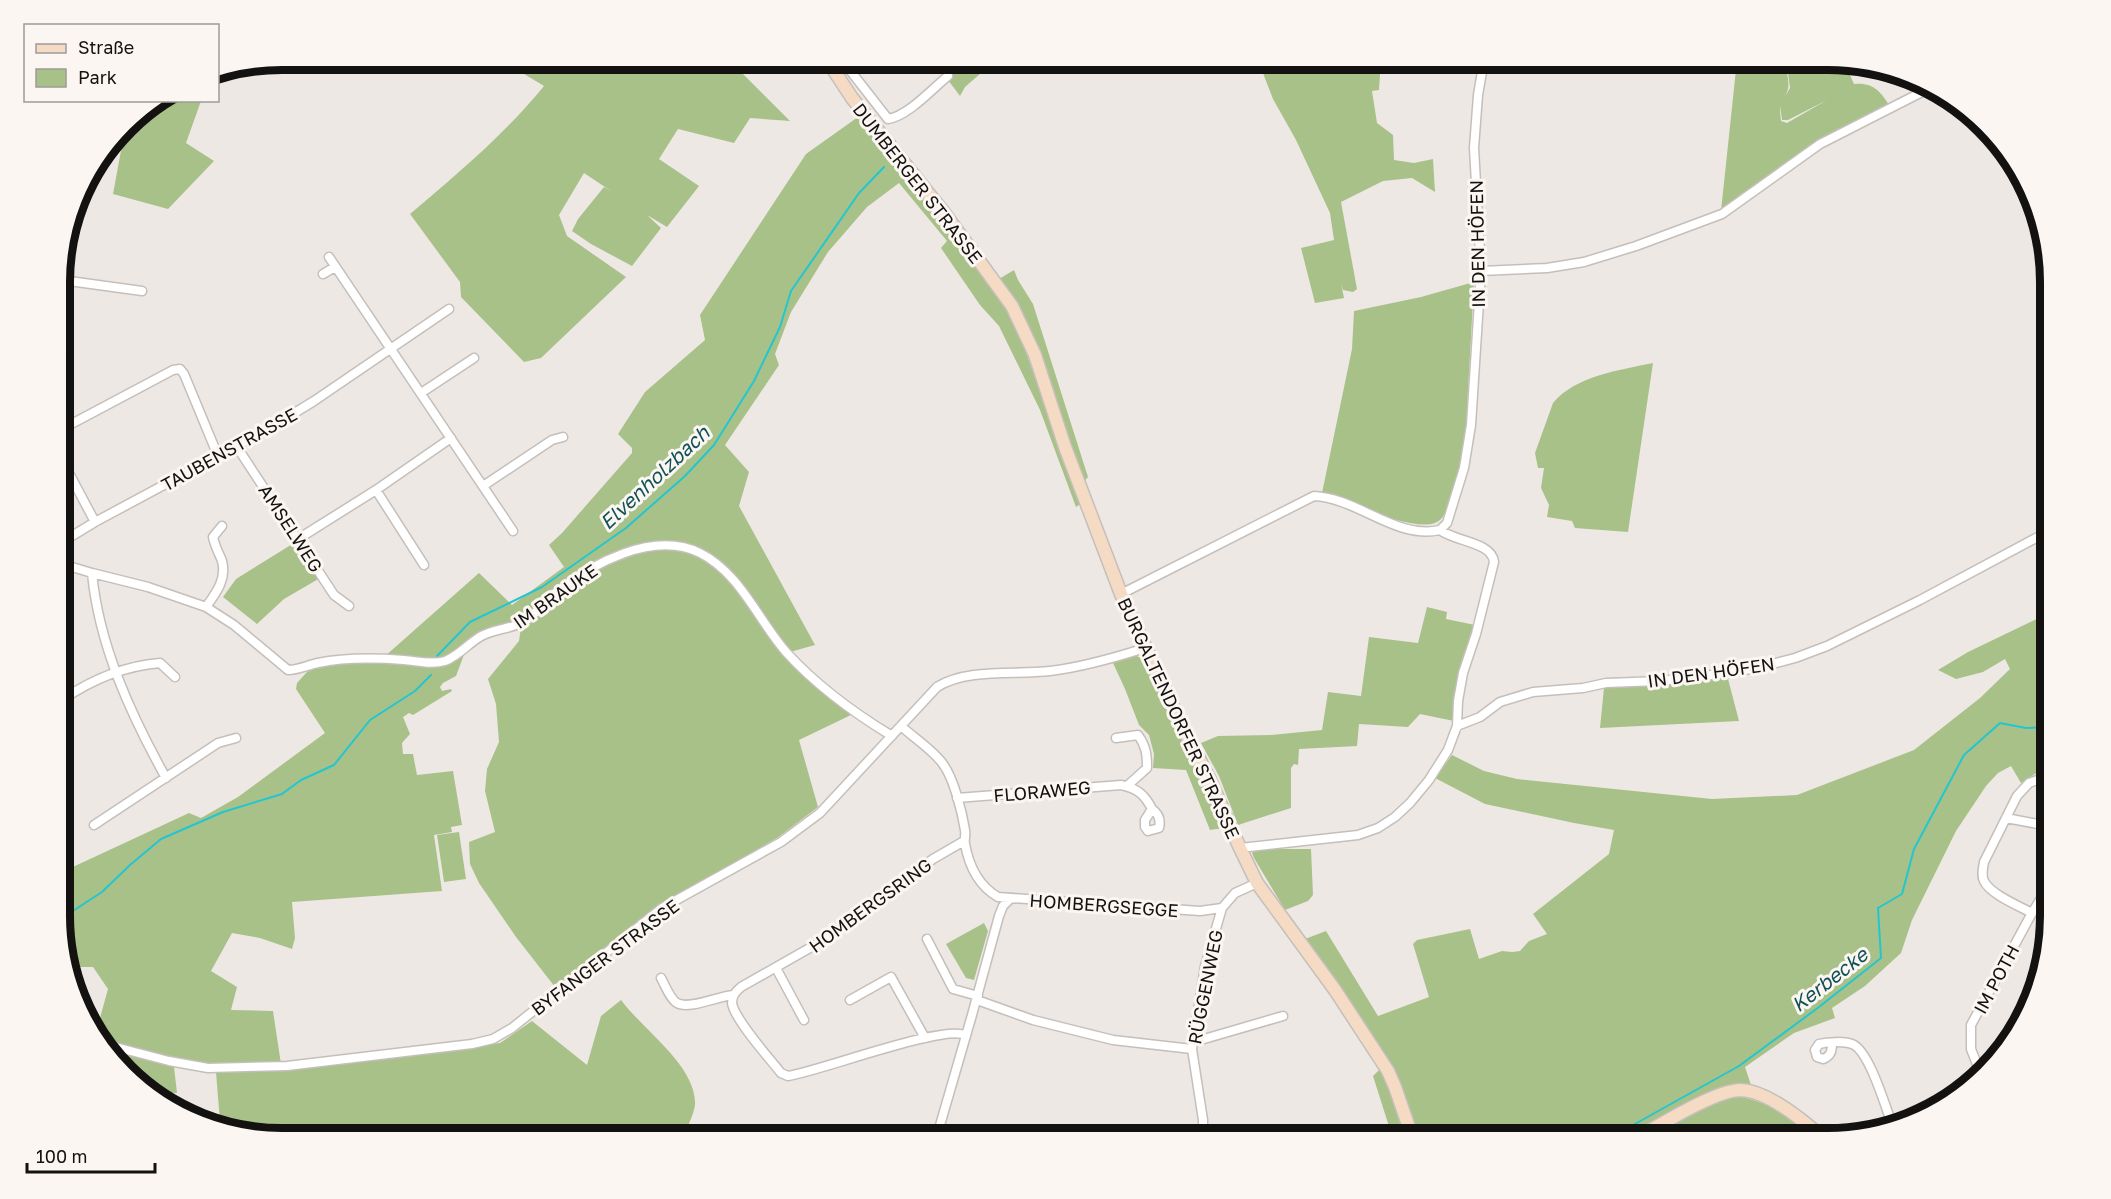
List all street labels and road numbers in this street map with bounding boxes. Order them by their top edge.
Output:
street label: DUMBERGER STRASSE [849,98,987,268]
street label: IN DEN HÖFEN [1465,180,1489,308]
street label: TAUBENSTRASSE [157,403,301,495]
street label: AMSELWEG [255,480,327,576]
street label: IM BRAUKE [509,559,601,633]
street label: BURGALTENDORFER STRASSE [1113,594,1245,842]
street label: IN DEN HÖFEN [1646,652,1776,692]
street label: FLORAWEG [992,776,1092,806]
street label: HOMBERGSRING [804,853,936,957]
street label: HOMBERGSEGGE [1029,889,1179,921]
street label: BYFANGER STRASSE [527,894,683,1020]
street label: RÜGGENWEG [1183,928,1227,1046]
street label: IM POTH [1969,941,2023,1017]

